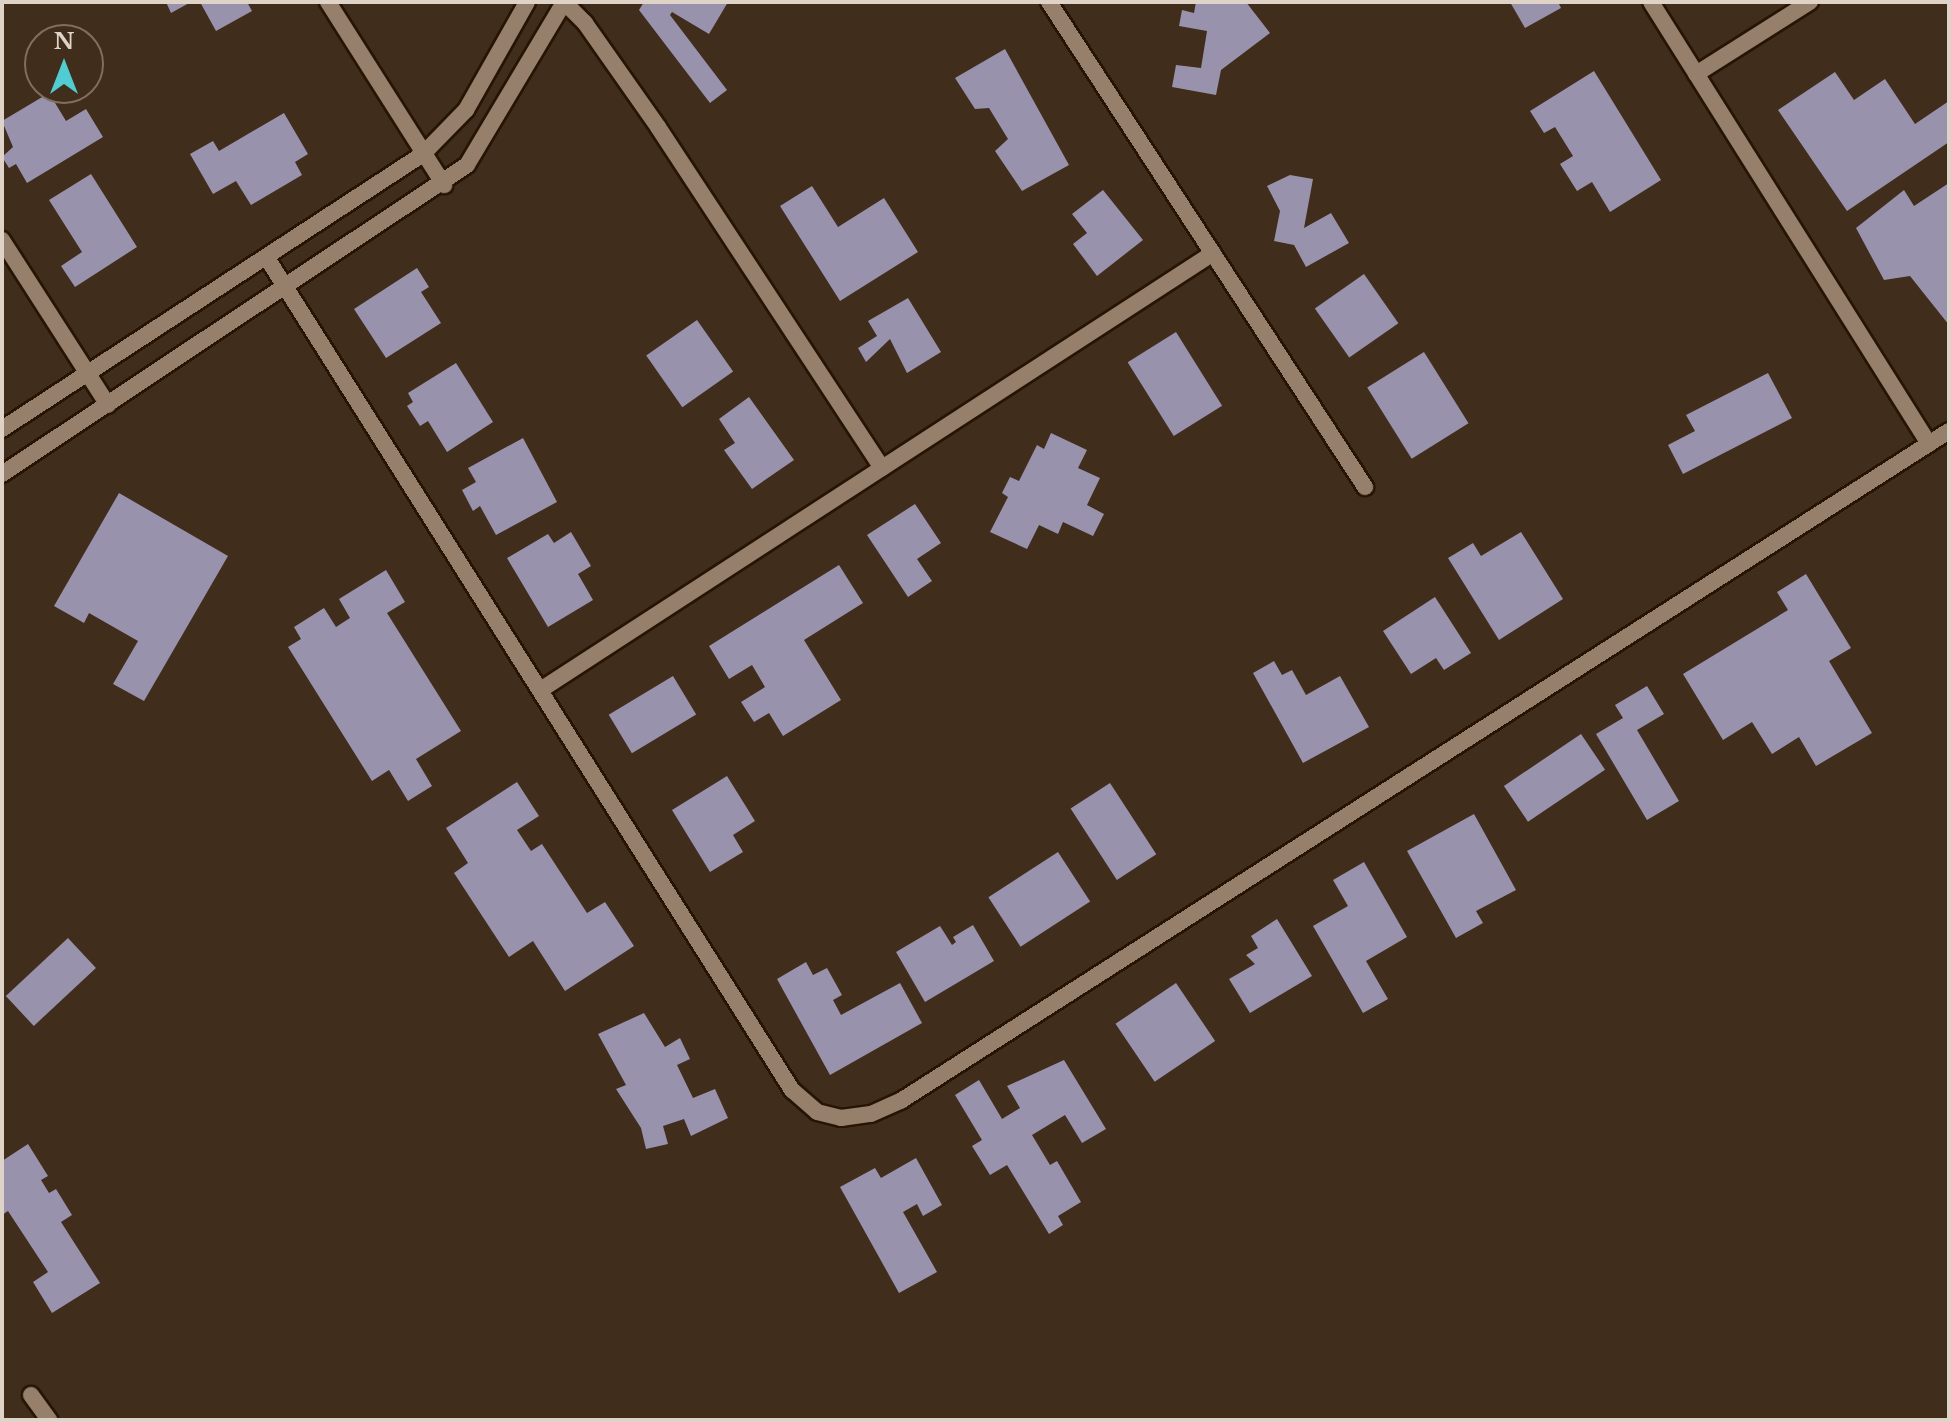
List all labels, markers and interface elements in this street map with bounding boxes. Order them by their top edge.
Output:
north arrow [24,24,104,104]
text: N [54,28,74,55]

